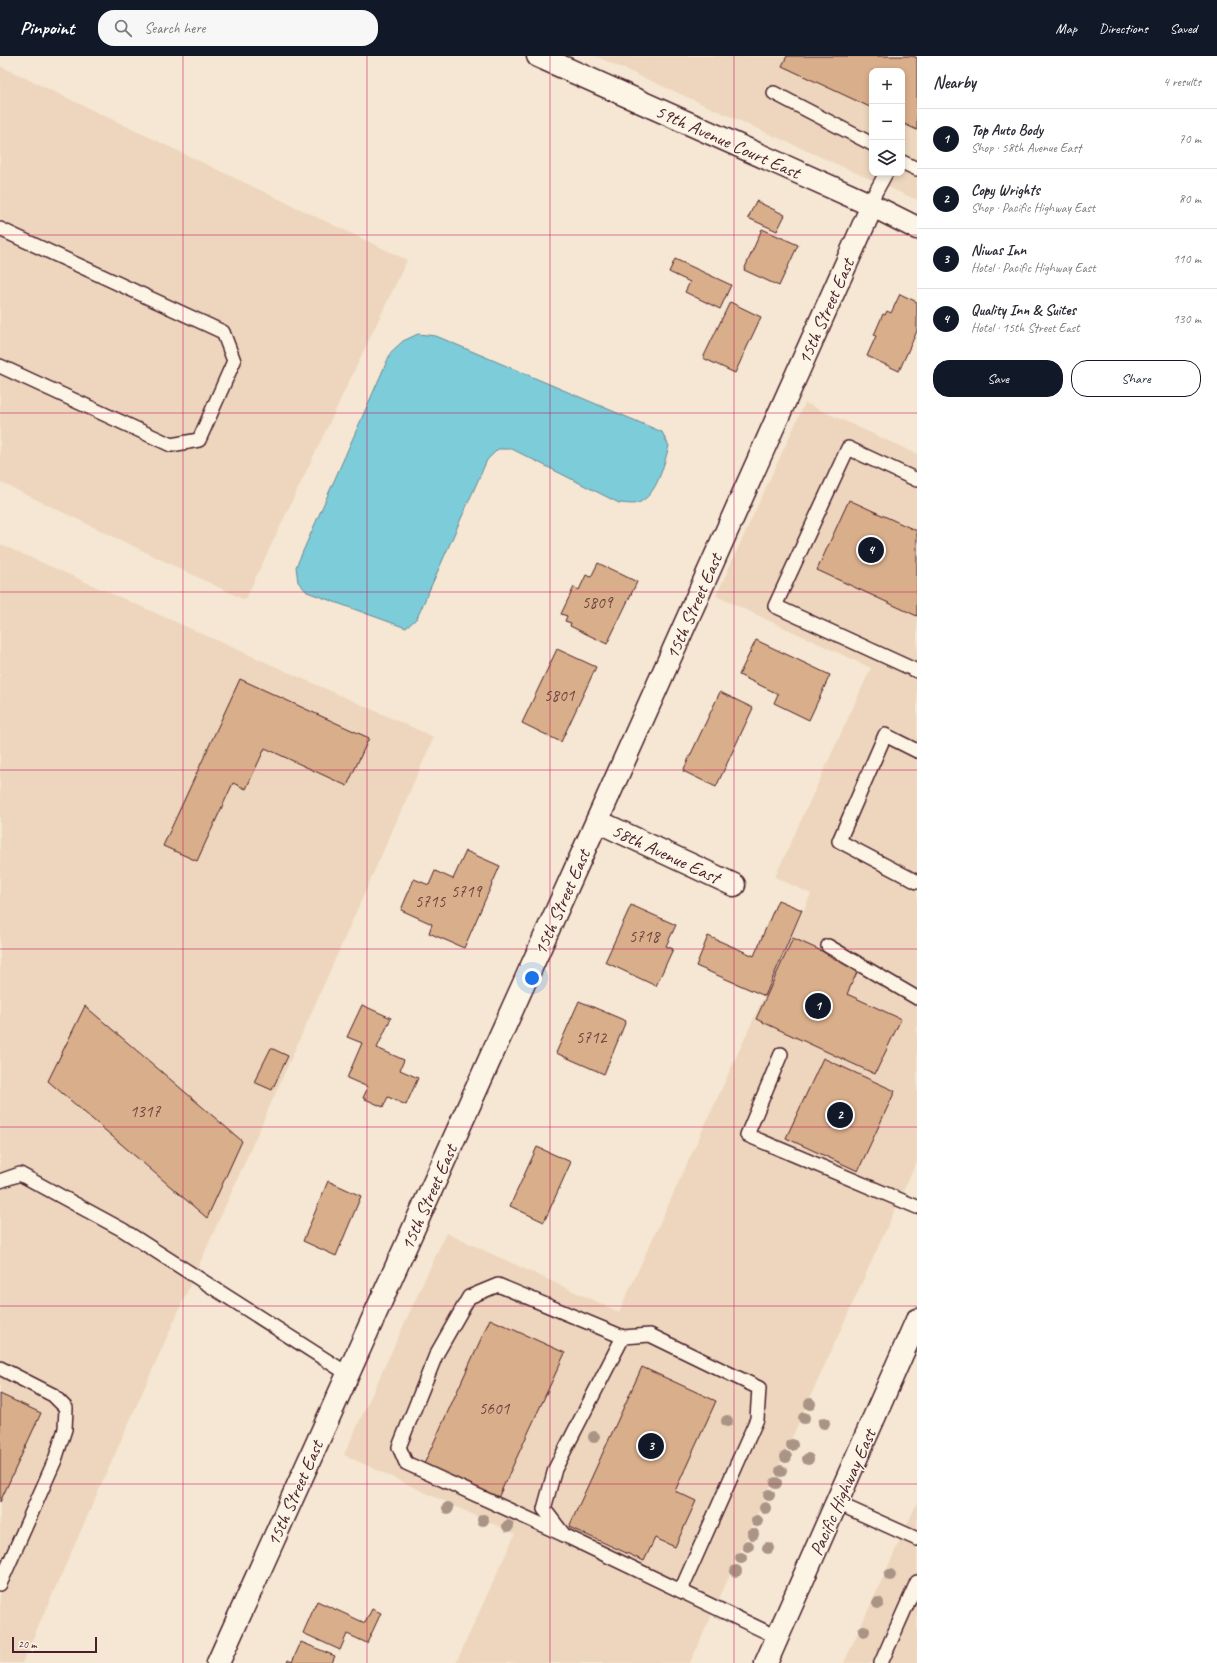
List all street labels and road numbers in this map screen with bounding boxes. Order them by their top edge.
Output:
street label: 59th Avenue Court East [651,99,805,185]
street label: 15th Street East [792,253,861,368]
street label: 15th Street East [660,548,729,663]
street label: 58th Avenue East [608,818,726,890]
street label: 15th Street East [528,844,597,959]
street label: 15th Street East [395,1139,464,1254]
street label: Pacific Highway East [804,1424,882,1559]
street label: 15th Street East [261,1435,330,1550]

